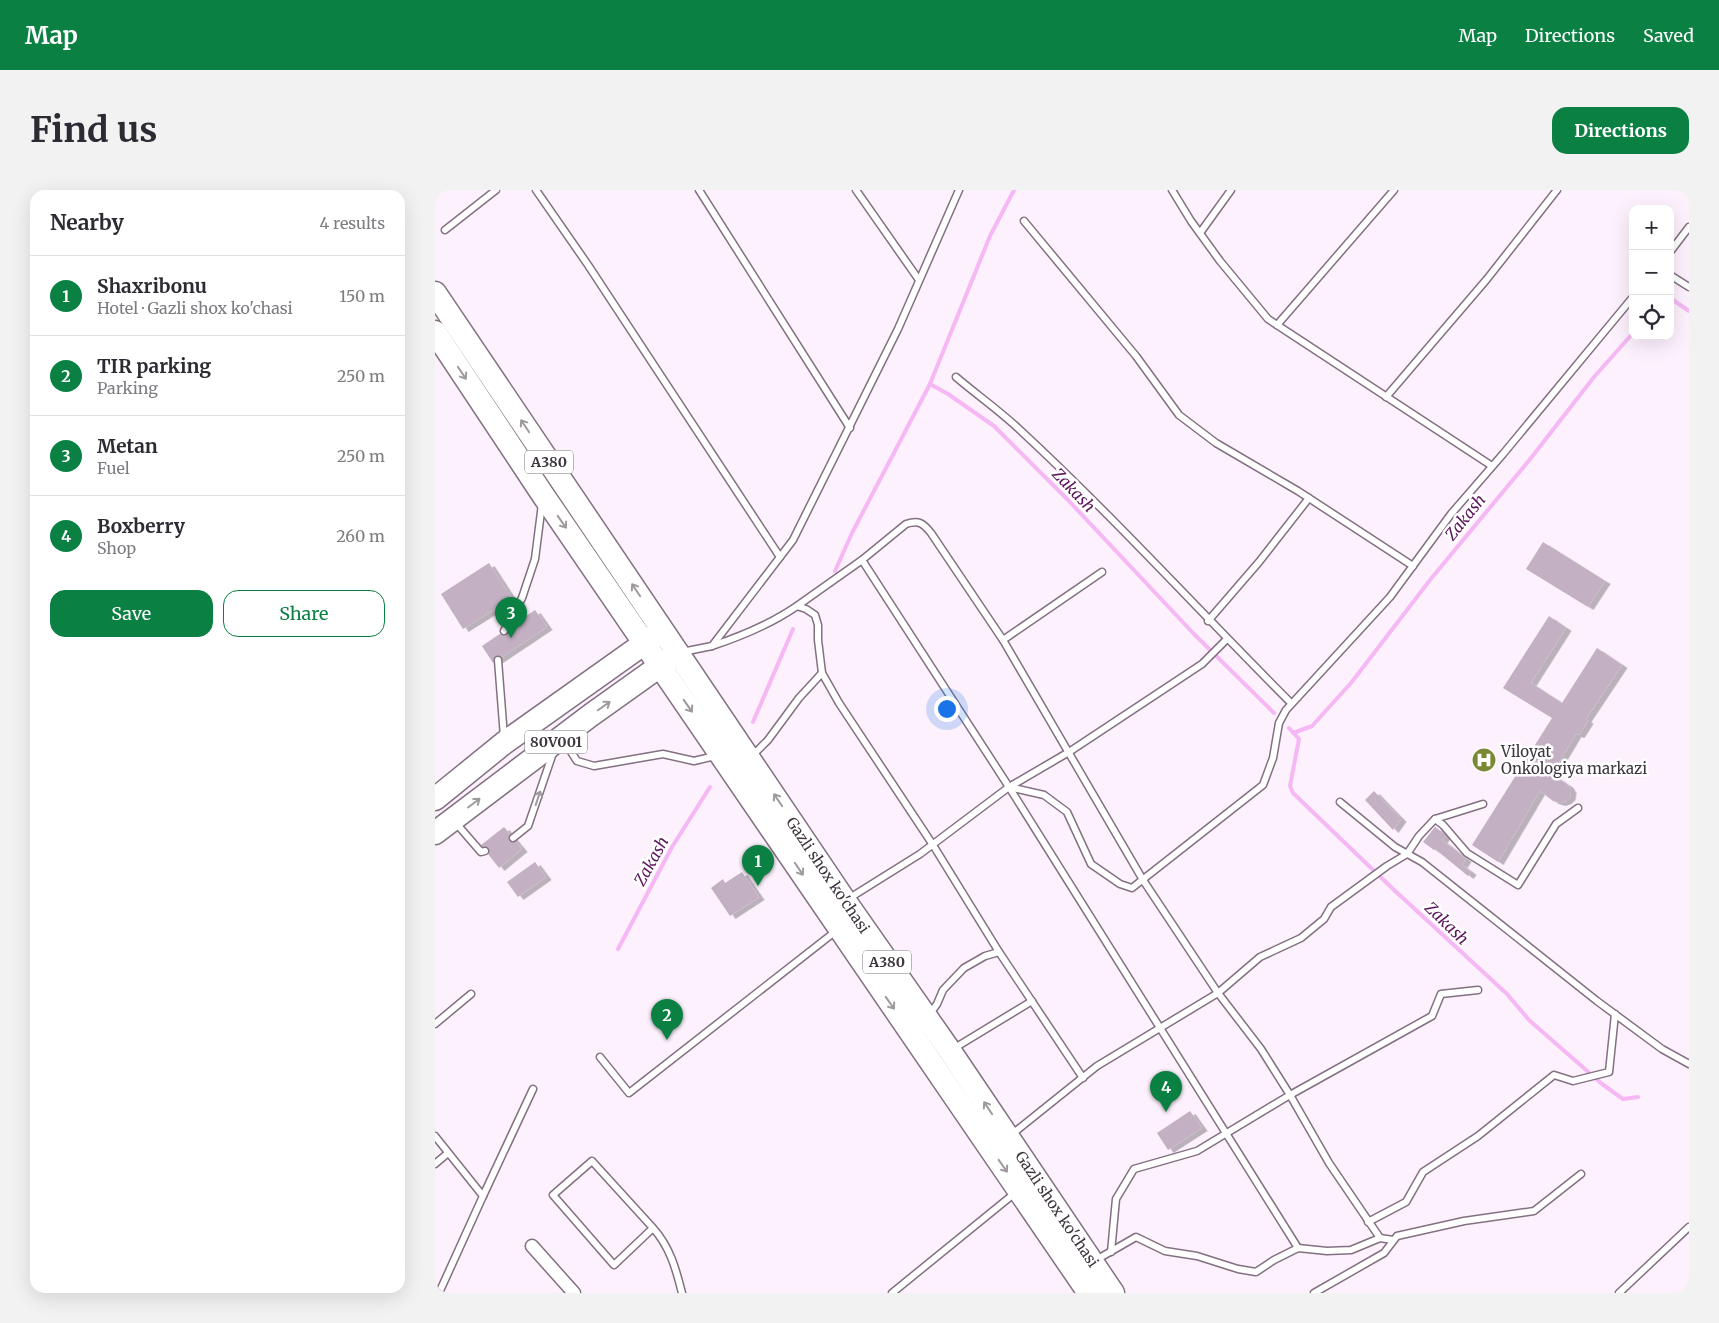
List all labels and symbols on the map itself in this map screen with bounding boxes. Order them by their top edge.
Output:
one-way arrow [457,365,467,379]
one-way arrow [520,419,530,433]
road number: A380 [525,450,573,474]
water label: Zakash [1048,463,1100,516]
water label: Zakash [1440,490,1489,545]
one-way arrow [557,515,567,529]
one-way arrow [630,583,641,597]
pin: 3 [495,597,527,638]
your location [934,696,960,722]
one-way arrow [683,699,693,713]
one-way arrow [597,701,611,711]
road number: 80V001 [525,730,587,754]
place label: Viloyat Onkologiya markazi [1500,742,1647,778]
hospital icon: Viloyat Onkologiya markazi [1471,747,1497,773]
one-way arrow [533,790,543,806]
one-way arrow [772,794,782,808]
one-way arrow [467,798,480,809]
street label: Gazli shox ko'chasi [782,813,874,937]
water label: Zakash [629,833,673,890]
pin: 1 [742,845,774,886]
one-way arrow [794,862,804,876]
water label: Zakash [1420,897,1473,949]
road number: A380 [863,950,911,974]
one-way arrow [886,996,896,1010]
pin: 2 [651,999,683,1040]
pin: 4 [1150,1071,1182,1112]
one-way arrow [983,1101,993,1115]
street label: Gazli shox ko'chasi [1011,1147,1103,1271]
one-way arrow [998,1159,1008,1173]

